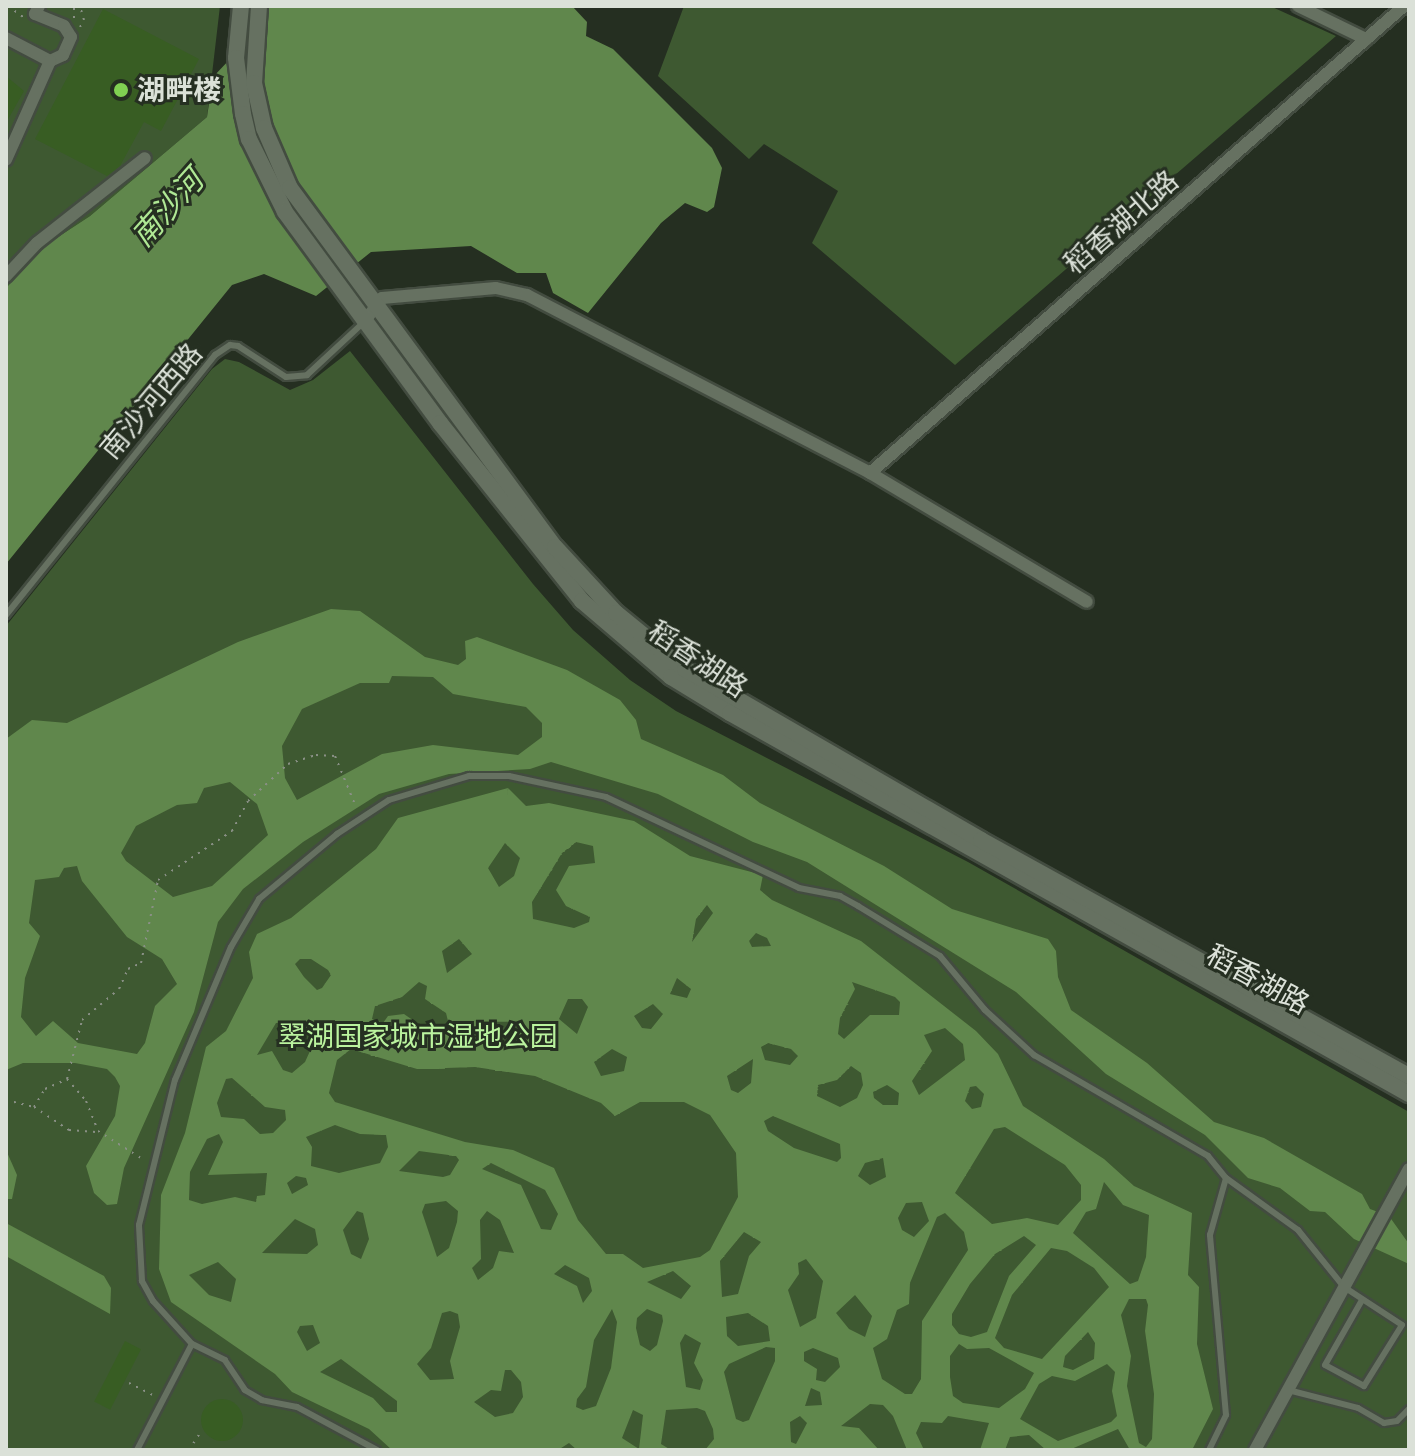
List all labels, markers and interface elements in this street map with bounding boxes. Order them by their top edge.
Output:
place label: 湖畔楼 [137,73,221,107]
marker: 湖畔楼 [112,81,130,99]
water label: 南沙河 [124,163,210,253]
street label: 稻香湖北路 [1057,163,1185,281]
street label: 南沙河西路 [93,337,209,465]
street label: 稻香湖路 [642,614,754,704]
street label: 稻香湖路 [1201,937,1315,1021]
park label: 翠湖国家城市湿地公园 [278,1019,558,1053]

